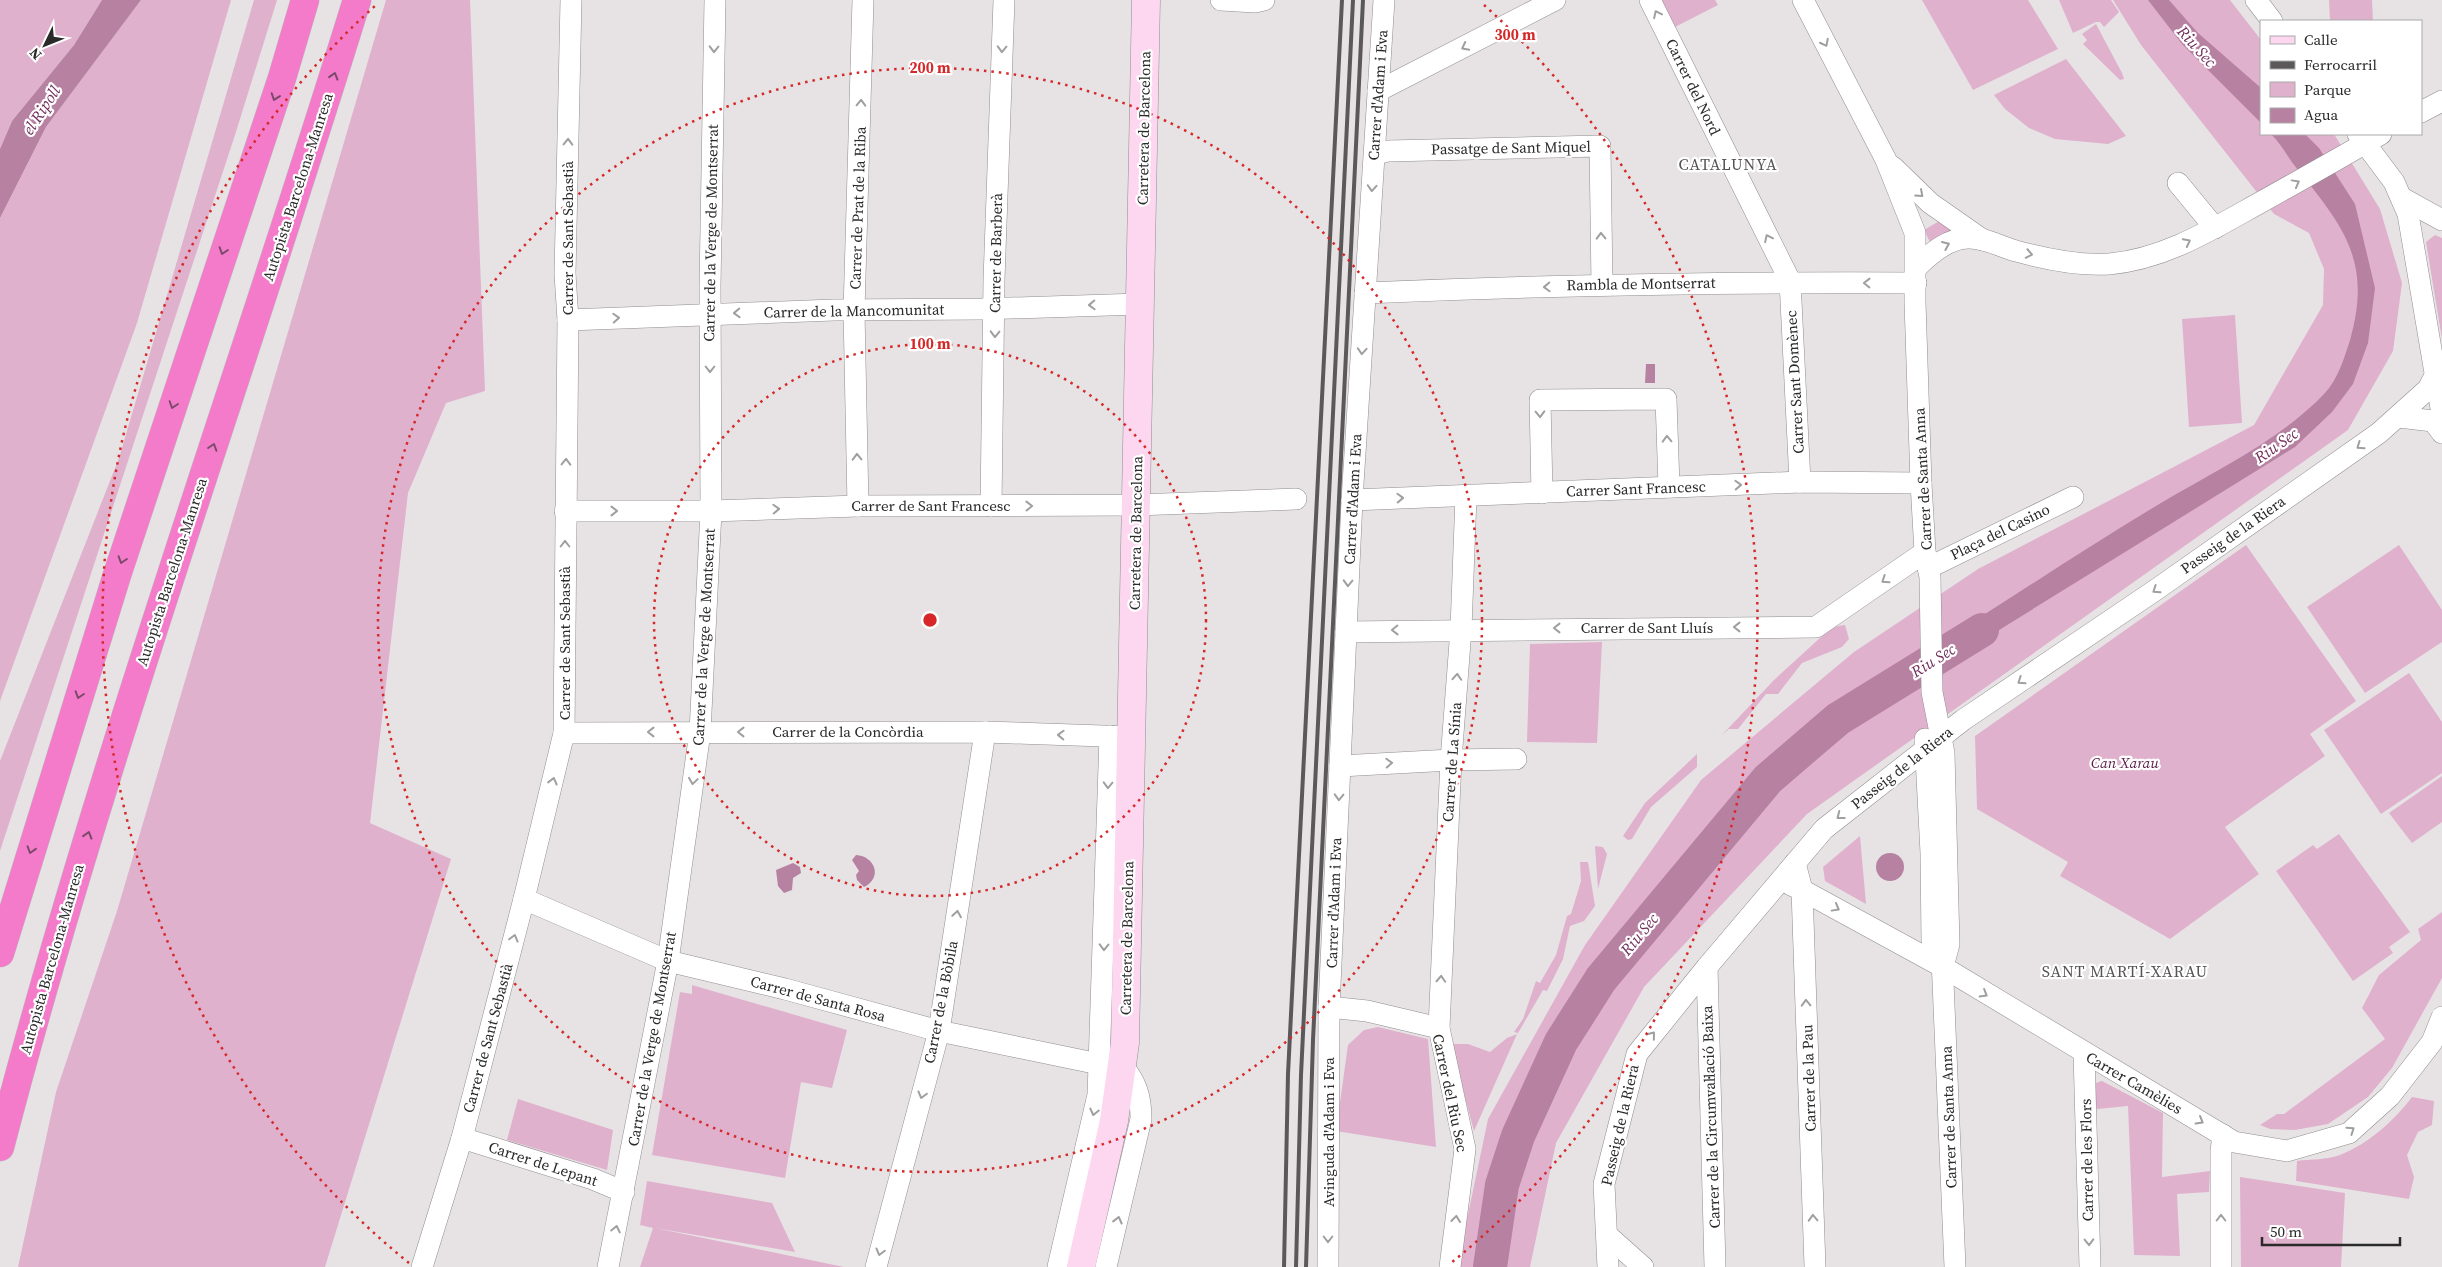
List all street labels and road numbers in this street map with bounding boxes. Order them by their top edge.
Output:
street label: Carrer d'Adam i Eva [1362,29,1393,161]
street label: Carrer del Nord [1661,35,1726,139]
street label: Carretera de Barcelona [1132,50,1155,205]
street label: Autopista Barcelona-Manresa [257,90,338,284]
street label: Carrer de la Verge de Montserrat [698,124,723,342]
street label: Carrer de Prat de la Riba [844,126,871,290]
street label: Passatge de Sant Miquel [1431,136,1592,159]
street label: Carrer de Sant Sebastià [557,160,578,315]
street label: Carrer de Barberà [984,192,1007,313]
street label: Rambla de Montserrat [1566,272,1716,295]
street label: Carrer de la Mancomunitat [763,298,945,323]
street label: Carrer Sant Domènec [1780,310,1809,454]
street label: Carrer de Santa Anna [1908,407,1937,551]
street label: Carrer d'Adam i Eva [1339,433,1366,565]
street label: Carretera de Barcelona [1124,455,1147,610]
street label: Autopista Barcelona-Manresa [131,475,212,669]
street label: Carrer Sant Francesc [1566,476,1706,501]
street label: Passeig de la Riera [2176,490,2290,579]
street label: Carrer de Sant Francesc [851,495,1011,516]
street label: Plaça del Casino [1946,498,2053,565]
street label: Carrer de la Verge de Montserrat [687,528,720,746]
street label: Carrer de Sant Sebastià [554,565,575,720]
street label: Carrer de Sant Lluís [1581,617,1713,638]
street label: Carrer de La Sínia [1437,701,1466,823]
street label: Carrer de la Concòrdia [772,721,924,742]
street label: Passeig de la Riera [1846,721,1957,814]
street label: Carrer d'Adam i Eva [1321,837,1346,969]
street label: Carretera de Barcelona [1115,860,1138,1015]
street label: Autopista Barcelona-Manresa [14,861,89,1056]
street label: Carrer de la Verge de Montserrat [622,930,681,1148]
street label: Carrer de la Bòbila [918,938,963,1065]
street label: Carrer de Sant Sebastià [457,960,518,1115]
street label: Carrer de Santa Rosa [748,970,888,1027]
street label: Carrer de la Circumval·lació Baixa [1696,1005,1725,1229]
street label: Carrer de la Pau [1796,1024,1821,1132]
street label: Carrer del Riu Sec [1428,1032,1473,1154]
street label: Carrer de Santa Anna [1936,1045,1961,1189]
street label: Carrer Camèlies [2082,1046,2186,1119]
street label: Avinguda d'Adam i Eva [1318,1057,1339,1207]
street label: Passeig de la Riera [1595,1062,1644,1188]
street label: Carrer de les Flors [2075,1098,2098,1222]
street label: Carrer de Lepant [486,1136,600,1191]

